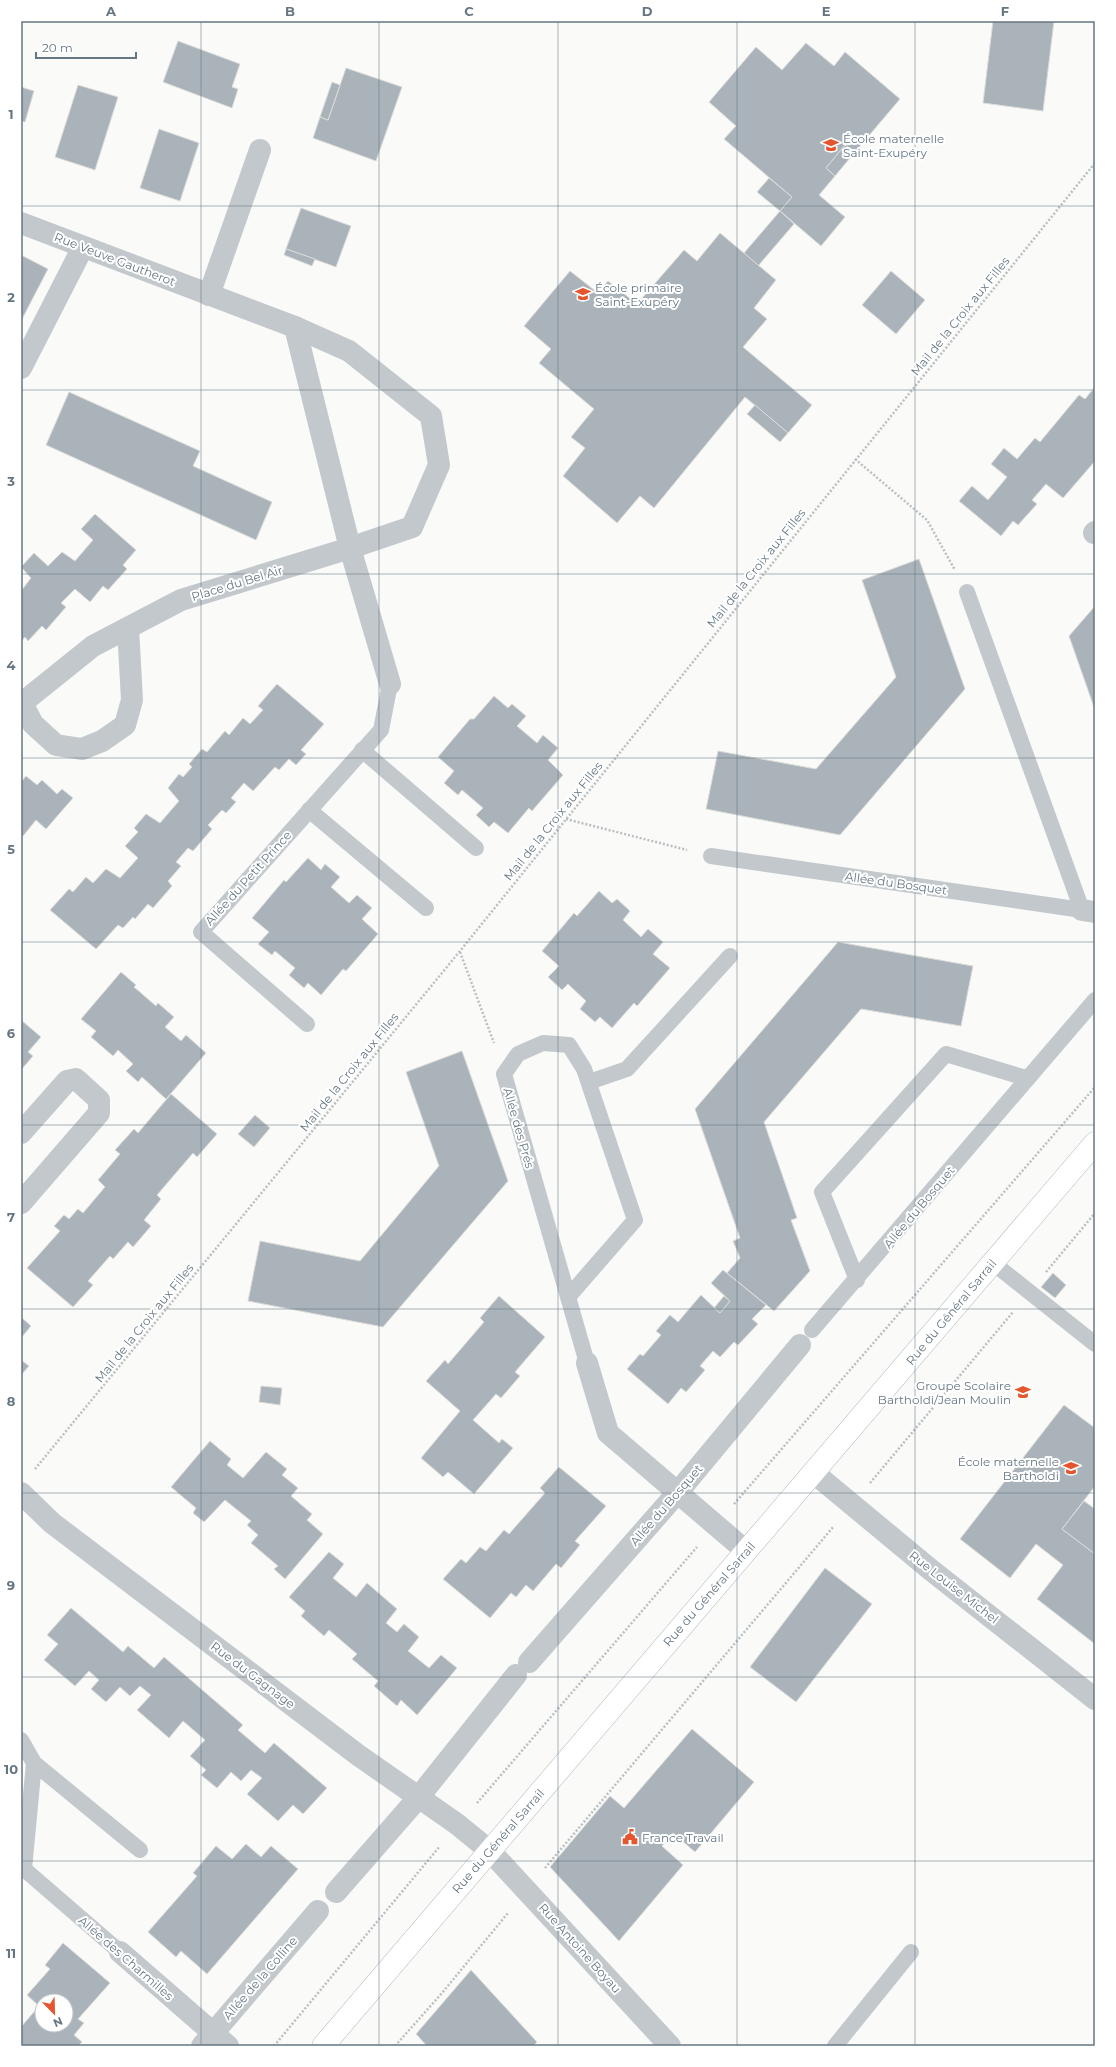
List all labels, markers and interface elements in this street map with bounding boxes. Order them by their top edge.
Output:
text: A [105,3,117,19]
text: B [285,3,295,19]
text: C [464,3,474,19]
text: D [642,3,653,19]
text: E [822,3,831,19]
text: F [1001,3,1009,19]
scale bar [36,34,136,60]
text: 20 m [42,40,73,55]
text: 1 [8,106,14,122]
place label: École maternelle Saint-Exupéry [843,131,944,160]
school or university icon: École maternelle Saint-Exupéry [822,136,840,154]
street label: Rue Veuve Gautherot [52,229,178,289]
street label: Mail de la Croix aux Filles [907,253,1013,378]
place label: École primaire Saint-Exupéry [595,280,682,309]
school or university icon: École primaire Saint-Exupéry [574,285,592,303]
text: 2 [7,289,15,305]
text: 3 [6,473,15,489]
street label: Mail de la Croix aux Filles [703,505,809,630]
street label: Place du Bel Air [190,562,285,604]
text: 4 [7,657,16,673]
street label: Mail de la Croix aux Filles [500,758,606,883]
street label: Allée du Petit Prince [202,828,294,928]
text: 5 [7,841,15,857]
street label: Allée du Bosquet [844,868,948,898]
street label: Mail de la Croix aux Filles [296,1009,402,1134]
text: 6 [7,1025,16,1041]
street label: Allée des Prés [500,1086,538,1170]
street label: Allée du Bosquet [880,1163,958,1251]
text: 7 [7,1209,15,1225]
street label: Rue du Général Sarrail [902,1256,1000,1368]
street label: Mail de la Croix aux Filles [91,1260,197,1385]
place label: Groupe Scolaire Bartholdi/Jean Moulin [878,1378,1011,1407]
school or university icon: Groupe Scolaire Bartholdi/Jean Moulin [1014,1383,1032,1401]
text: 8 [7,1393,16,1409]
place label: École maternelle Bartholdi [958,1454,1059,1483]
school or university icon: École maternelle Bartholdi [1062,1459,1080,1477]
street label: Allée du Bosquet [627,1461,705,1549]
street label: Rue du Général Sarrail [660,1539,758,1649]
street label: Rue Louise Michel [906,1547,1002,1627]
text: 9 [7,1577,15,1593]
street label: Rue du Gagnage [208,1638,298,1712]
text: 10 [4,1761,18,1777]
street label: Rue du Général Sarrail [449,1786,547,1896]
public building icon: France Travail [621,1828,639,1846]
place label: France Travail [642,1830,724,1845]
street label: Rue Antoine Boyau [536,1900,624,1996]
street label: Allée des Charmilles [75,1913,177,2003]
street label: Allée de la Colline [220,1933,300,2023]
text: 11 [6,1945,16,1961]
north arrow [34,1993,74,2033]
text: N [51,2014,65,2030]

